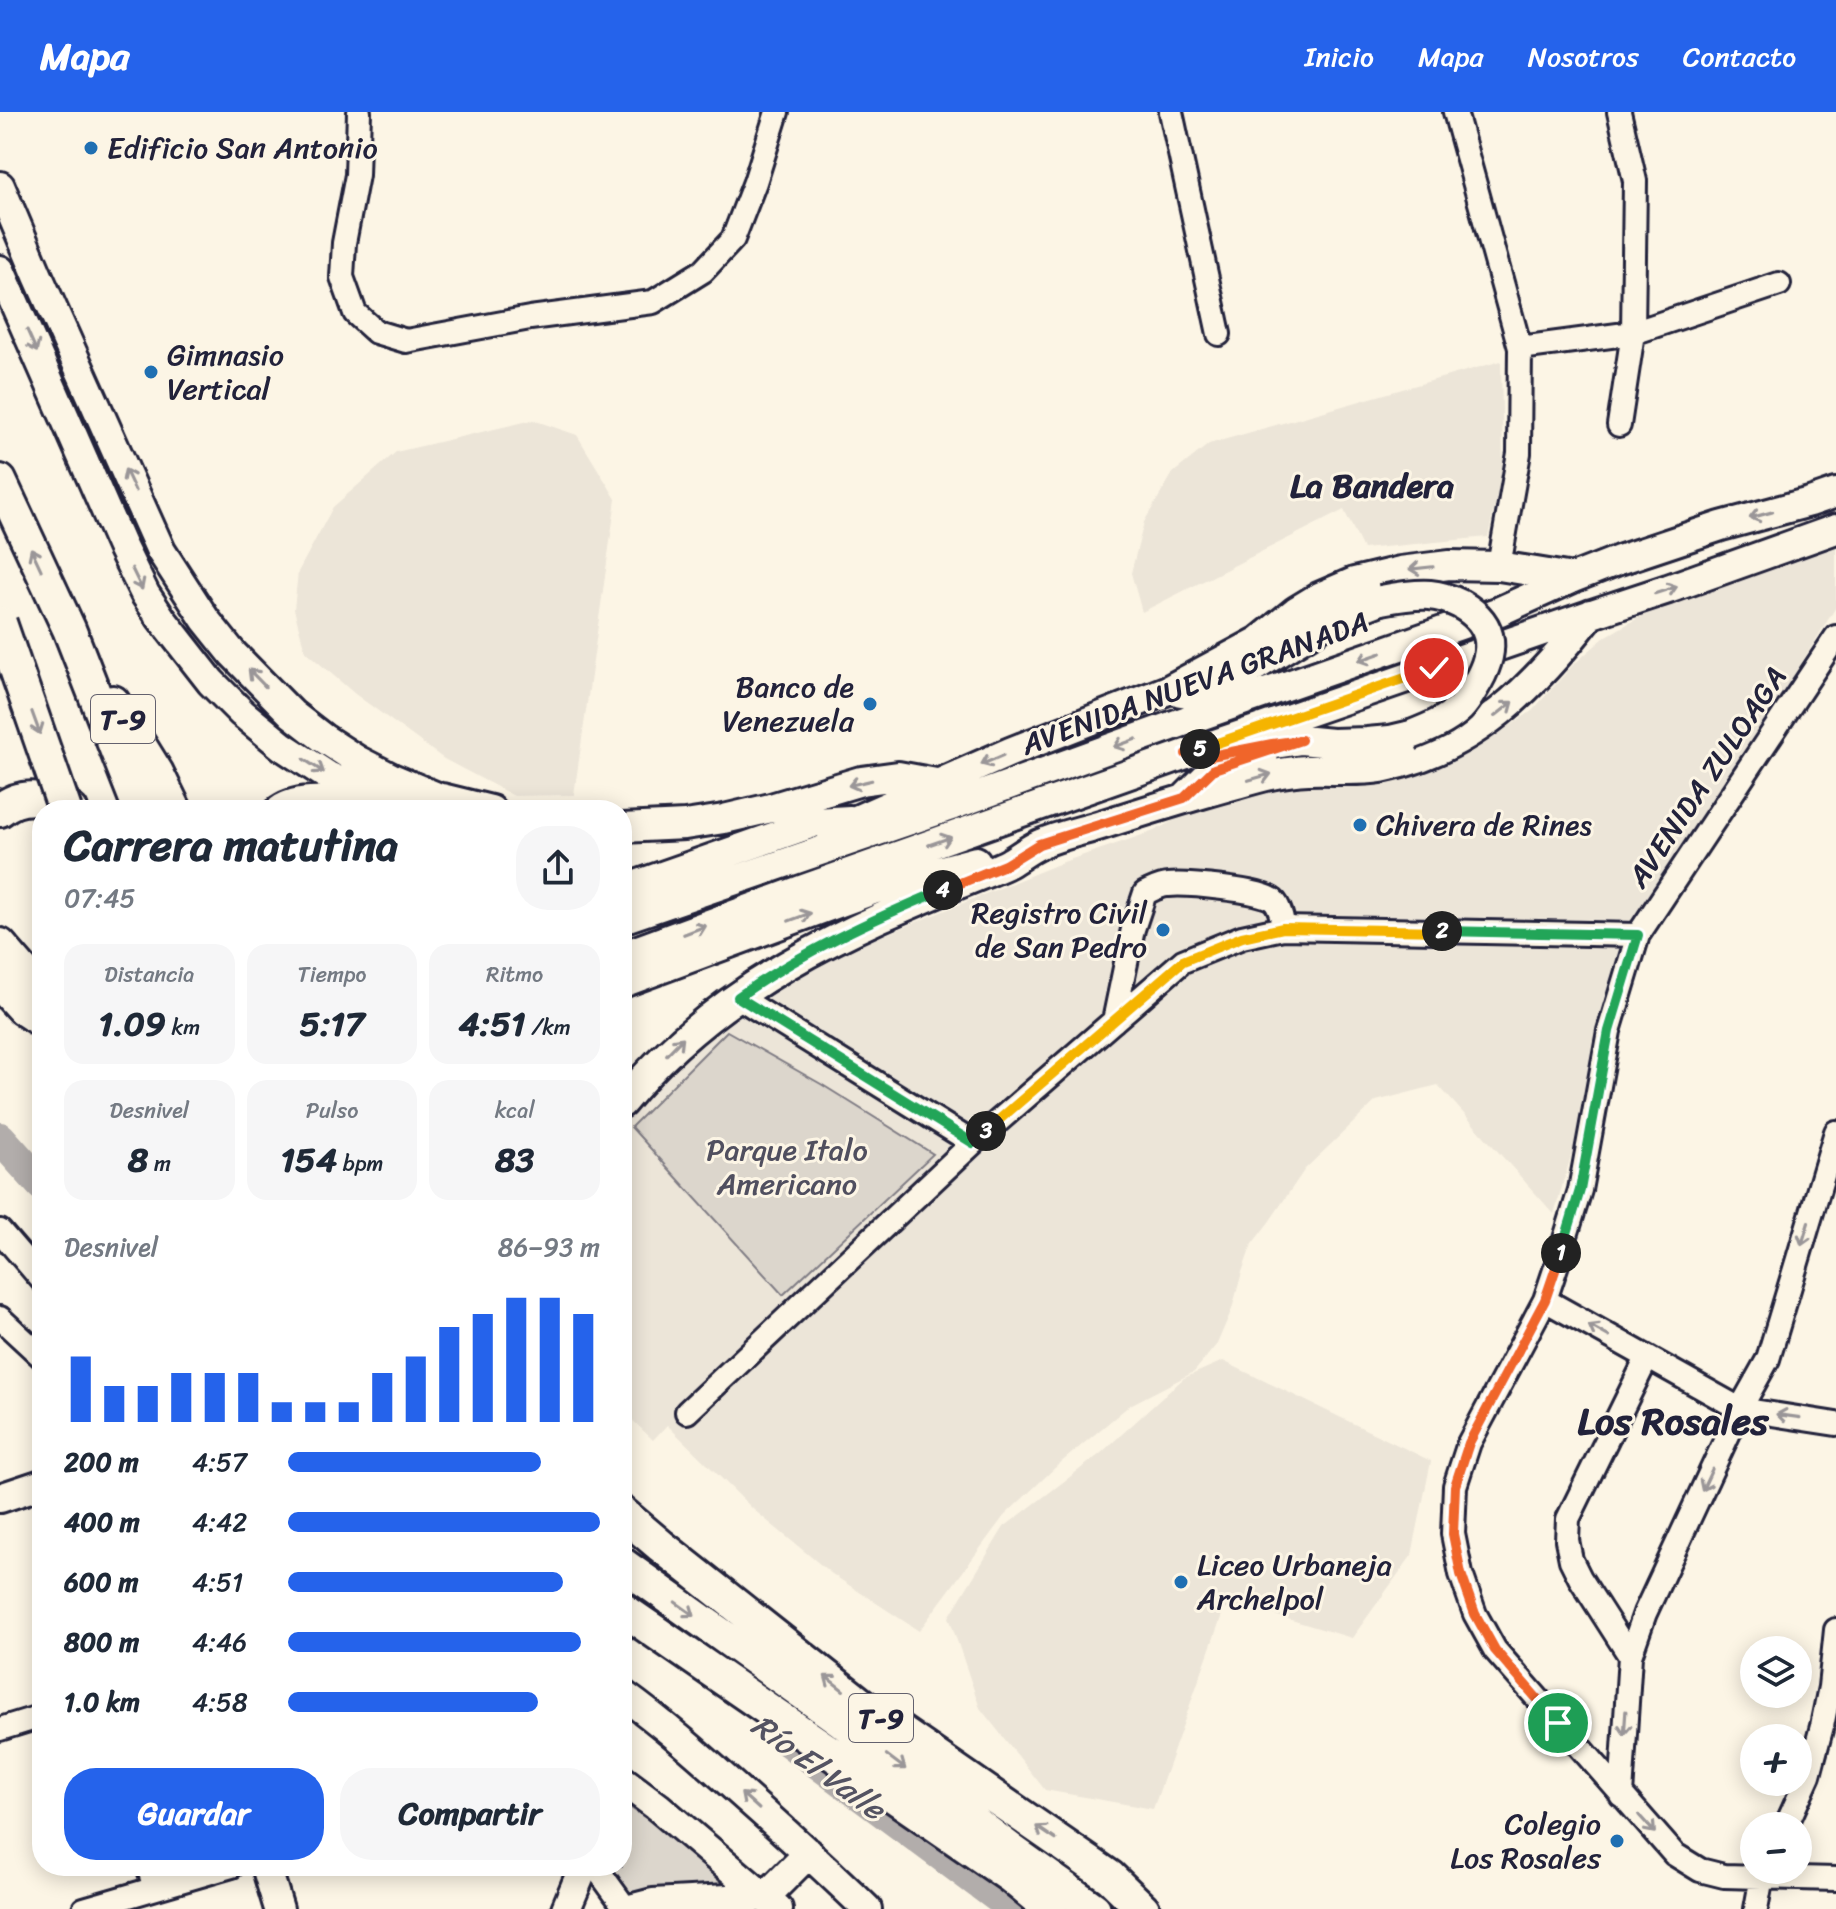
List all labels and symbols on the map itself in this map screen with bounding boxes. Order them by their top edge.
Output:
place label: Edificio San Antonio [107,121,378,175]
marker: Edificio San Antonio [82,139,100,157]
place label: Gimnasio Vertical [167,328,284,416]
one-way arrow [25,329,40,353]
marker: Gimnasio Vertical [142,363,160,381]
district label: La Bandera [1290,456,1454,516]
one-way arrow [122,468,137,492]
one-way arrow [1749,509,1775,524]
one-way arrow [28,547,43,571]
one-way arrow [1408,561,1435,576]
one-way arrow [130,567,145,591]
one-way arrow [1653,581,1678,596]
street label: AVENIDA NUEVA GRANADA [1012,595,1377,771]
pin [1400,634,1468,702]
one-way arrow [1358,650,1383,665]
street label: AVENIDA ZULOAGA [1612,655,1802,900]
place label: Banco de Venezuela [722,660,855,748]
one-way arrow [248,669,267,688]
road number: T-9 [91,695,155,743]
marker: Banco de Venezuela [861,695,879,713]
one-way arrow [1493,700,1514,718]
one-way arrow [30,710,44,735]
pin: 5 [1180,729,1220,769]
one-way arrow [1113,737,1138,751]
one-way arrow [980,753,1004,768]
one-way arrow [302,758,324,775]
one-way arrow [1246,769,1272,784]
one-way arrow [847,776,873,791]
place label: Chivera de Rines [1376,798,1592,852]
marker: Chivera de Rines [1351,816,1369,834]
one-way arrow [927,833,952,848]
pin: 4 [923,870,963,910]
place label: Registro Civil de San Pedro [971,886,1147,974]
one-way arrow [787,909,812,923]
pin: 2 [1422,911,1462,951]
marker: Registro Civil de San Pedro [1154,921,1172,939]
one-way arrow [682,922,707,936]
one-way arrow [666,1036,685,1056]
pin: 3 [966,1111,1006,1151]
park label: Parque Italo Americano [706,1123,868,1211]
one-way arrow [1797,1221,1811,1246]
pin: 1 [1541,1233,1581,1273]
one-way arrow [1588,1323,1611,1339]
district label: Los Rosales [1578,1388,1770,1455]
one-way arrow [1776,1408,1801,1423]
one-way arrow [1699,1468,1714,1492]
place label: Liceo Urbaneja Archelpol [1196,1538,1392,1626]
marker: Liceo Urbaneja Archelpol [1172,1573,1190,1591]
one-way arrow [674,1601,696,1617]
one-way arrow [824,1674,845,1691]
pin [1524,1689,1592,1757]
road number: T-9 [849,1694,913,1742]
water label: Río El Valle [739,1699,900,1838]
one-way arrow [1617,1709,1632,1736]
one-way arrow [885,1753,906,1770]
one-way arrow [741,1792,761,1810]
place label: Colegio Los Rosales [1450,1797,1601,1885]
one-way arrow [1637,1814,1655,1834]
one-way arrow [1035,1825,1057,1841]
marker: Colegio Los Rosales [1608,1832,1626,1850]

